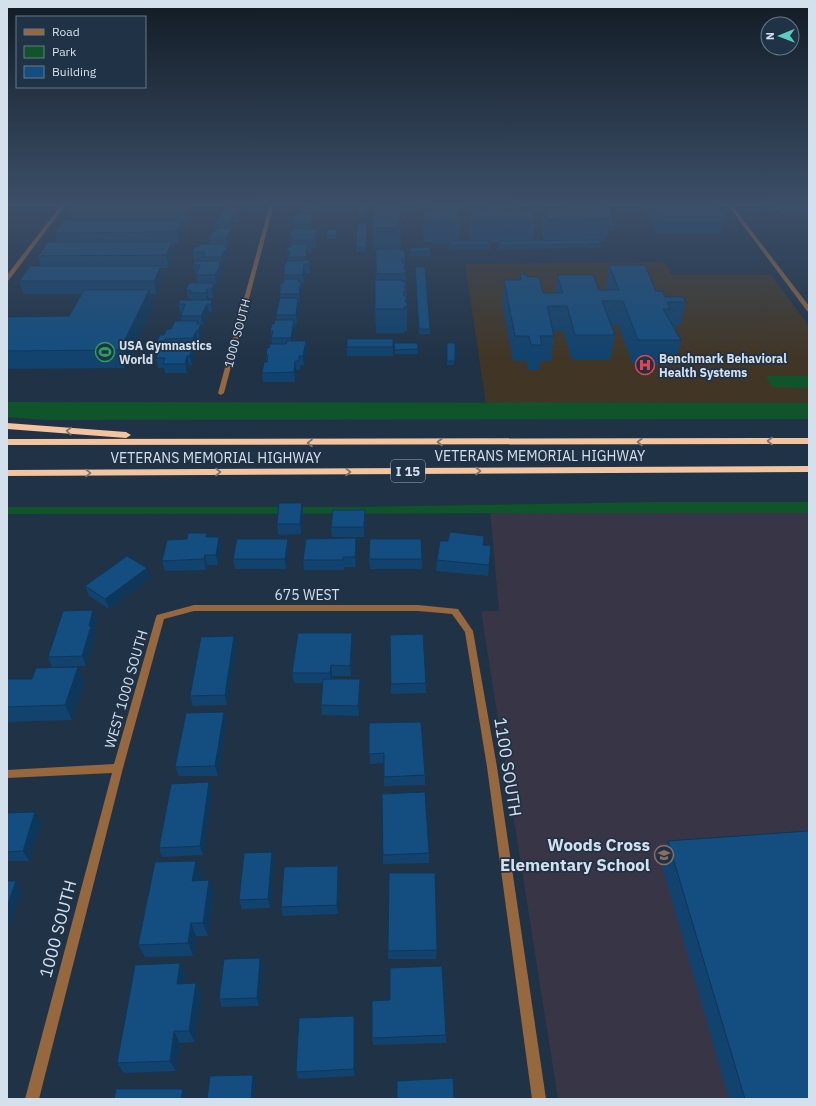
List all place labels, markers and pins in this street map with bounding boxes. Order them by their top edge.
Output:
place label: USA Gymnastics World [119,338,212,367]
sports icon: USA Gymnastics World [94,341,116,363]
place label: Benchmark Behavioral Health Systems [659,351,787,380]
hospital icon: Benchmark Behavioral Health Systems [634,354,656,376]
place label: Woods Cross Elementary School [500,834,650,876]
school or university icon: Woods Cross Elementary School [653,844,675,866]

